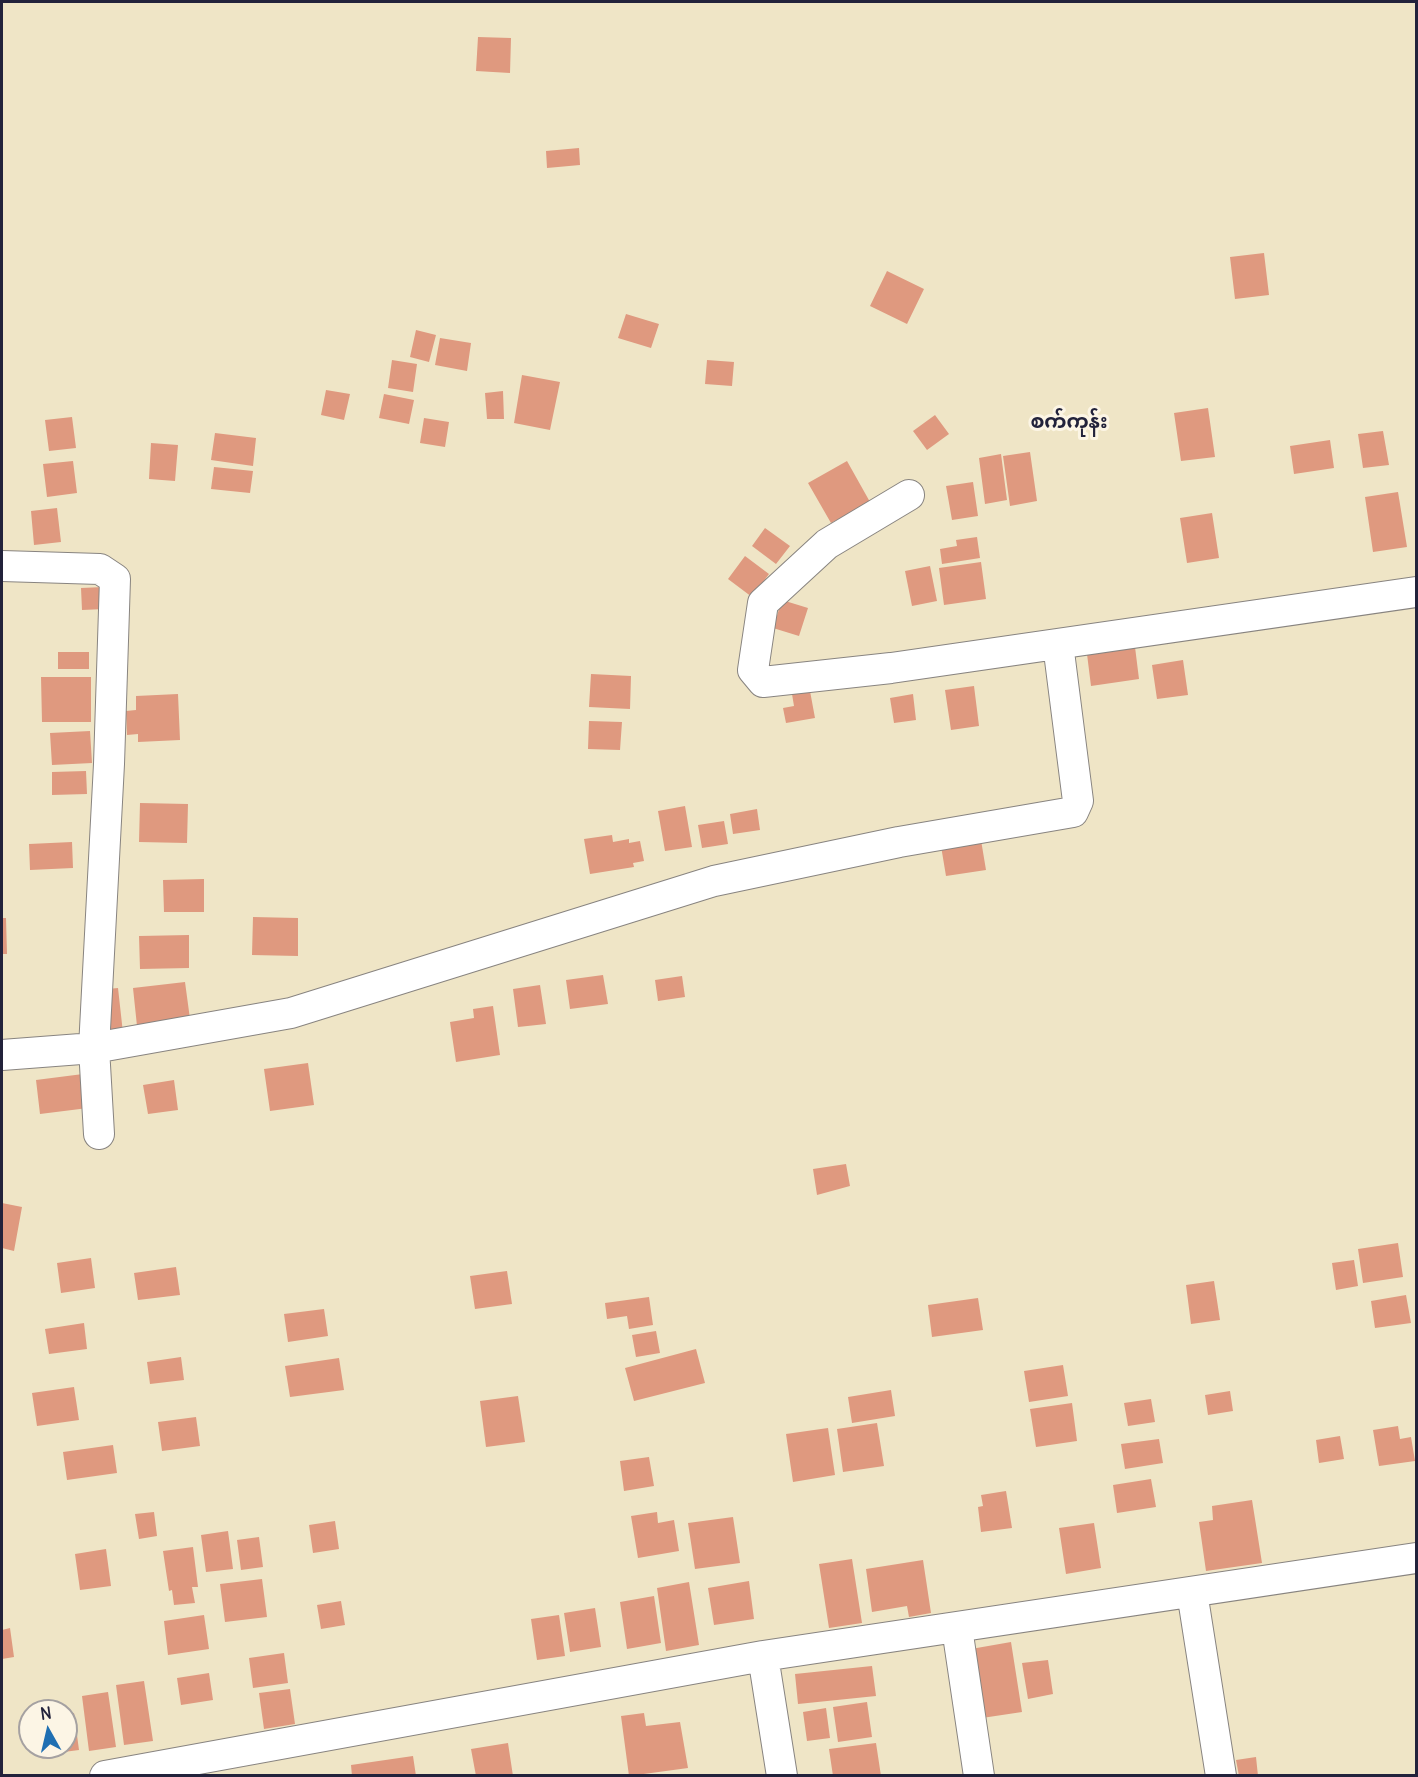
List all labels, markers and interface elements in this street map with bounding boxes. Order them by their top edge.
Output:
district label: စက်ကုန်း [1030,410,1108,434]
north arrow [18,1699,78,1759]
text: N [39,1702,53,1724]

